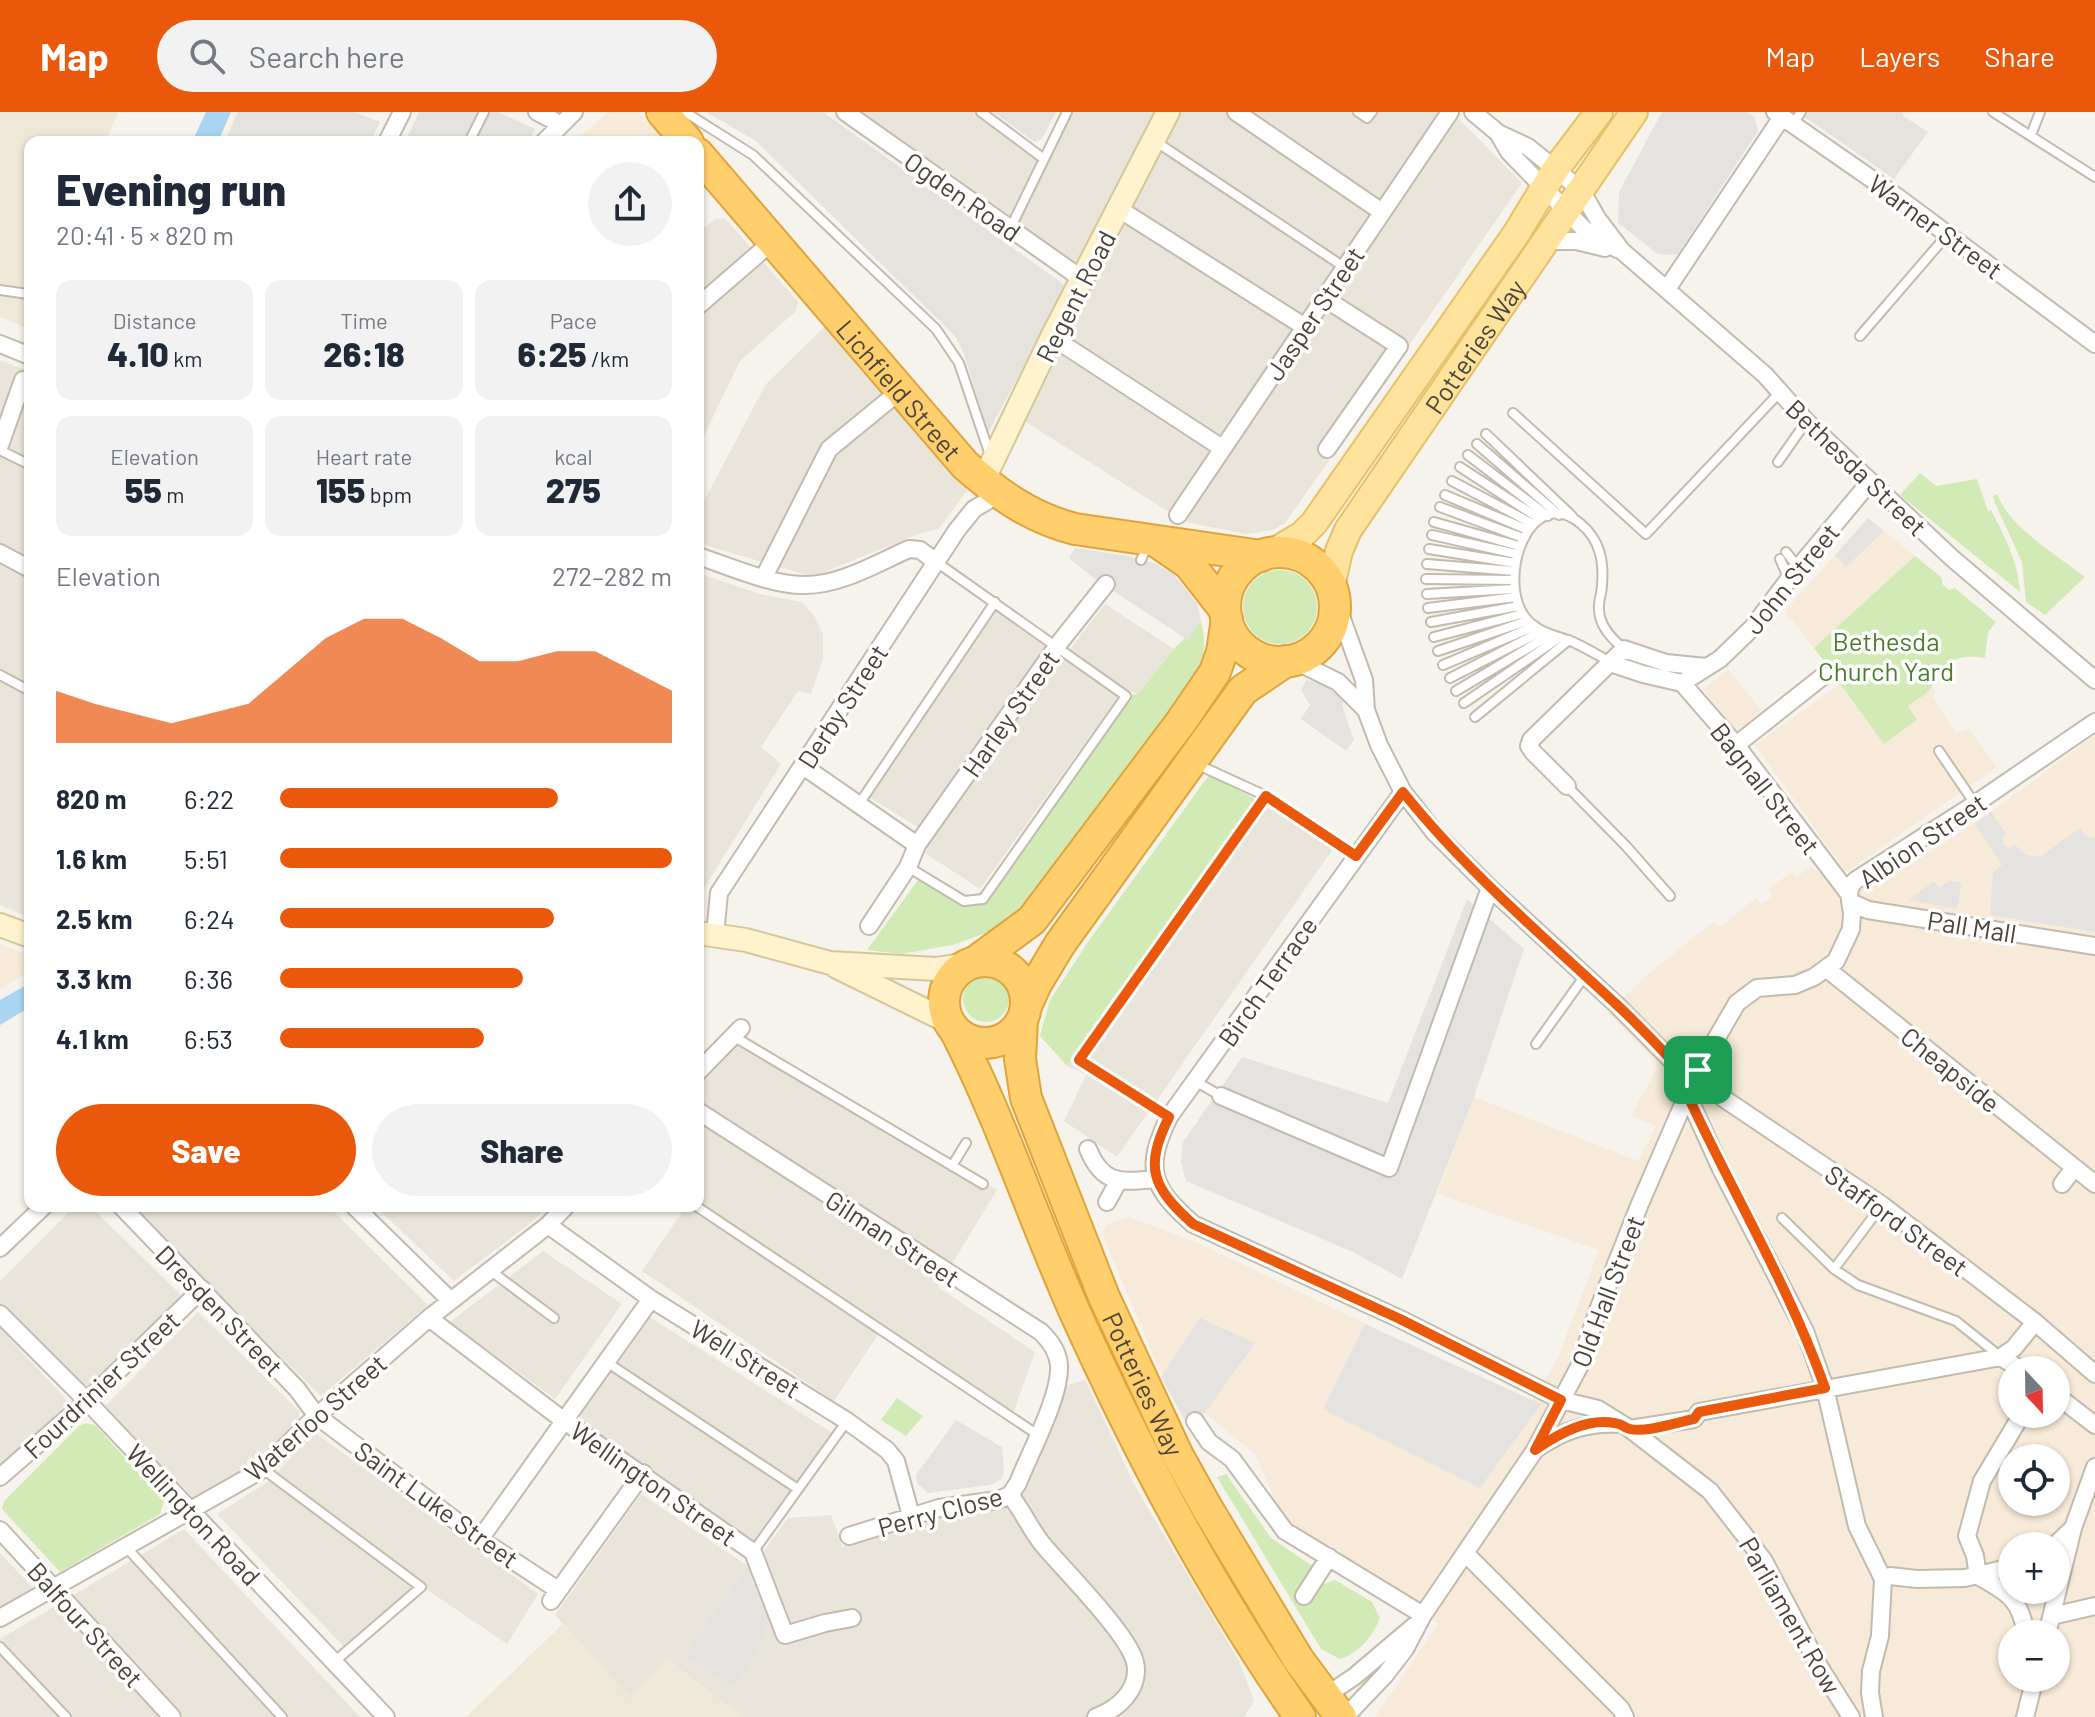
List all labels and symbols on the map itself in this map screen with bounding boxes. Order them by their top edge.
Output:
street label: Ogden Road [899,145,1027,247]
street label: Warner Street [1863,167,2009,285]
street label: Regent Road [1029,225,1121,367]
street label: Jasper Street [1258,240,1370,386]
street label: Potteries Way [1417,273,1531,419]
street label: Lichfield Street [831,313,969,466]
street label: Bethesda Street [1780,392,1934,542]
street label: John Street [1737,516,1845,640]
park label: Bethesda Church Yard [1818,625,1954,686]
street label: Derby Street [790,638,894,774]
street label: Harley Street [955,644,1065,782]
street label: Bagnall Street [1705,716,1827,860]
street label: Albion Street [1852,786,1992,894]
street label: Pall Mall [1925,904,2019,948]
street label: Birch Terrace [1211,910,1323,1052]
street label: Cheapside [1895,1020,2007,1118]
pin [1664,1036,1732,1104]
street label: Stafford Street [1820,1158,1974,1282]
street label: Gilman Street [820,1183,966,1293]
street label: Old Hall Street [1564,1211,1650,1371]
street label: Dresden Street [150,1238,290,1382]
street label: Fourdrinier Street [17,1304,185,1464]
street label: Potteries Way [1098,1307,1191,1461]
street label: Well Street [685,1312,807,1404]
street label: Waterloo Street [238,1347,392,1487]
north arrow [1998,1356,2070,1428]
street label: Wellington Street [565,1414,743,1552]
street label: Saint Luke Street [349,1434,525,1574]
street label: Wellington Road [121,1437,267,1591]
street label: Perry Close [874,1479,1006,1543]
street label: Parliament Row [1734,1531,1848,1699]
street label: Balfour Street [22,1555,150,1693]

